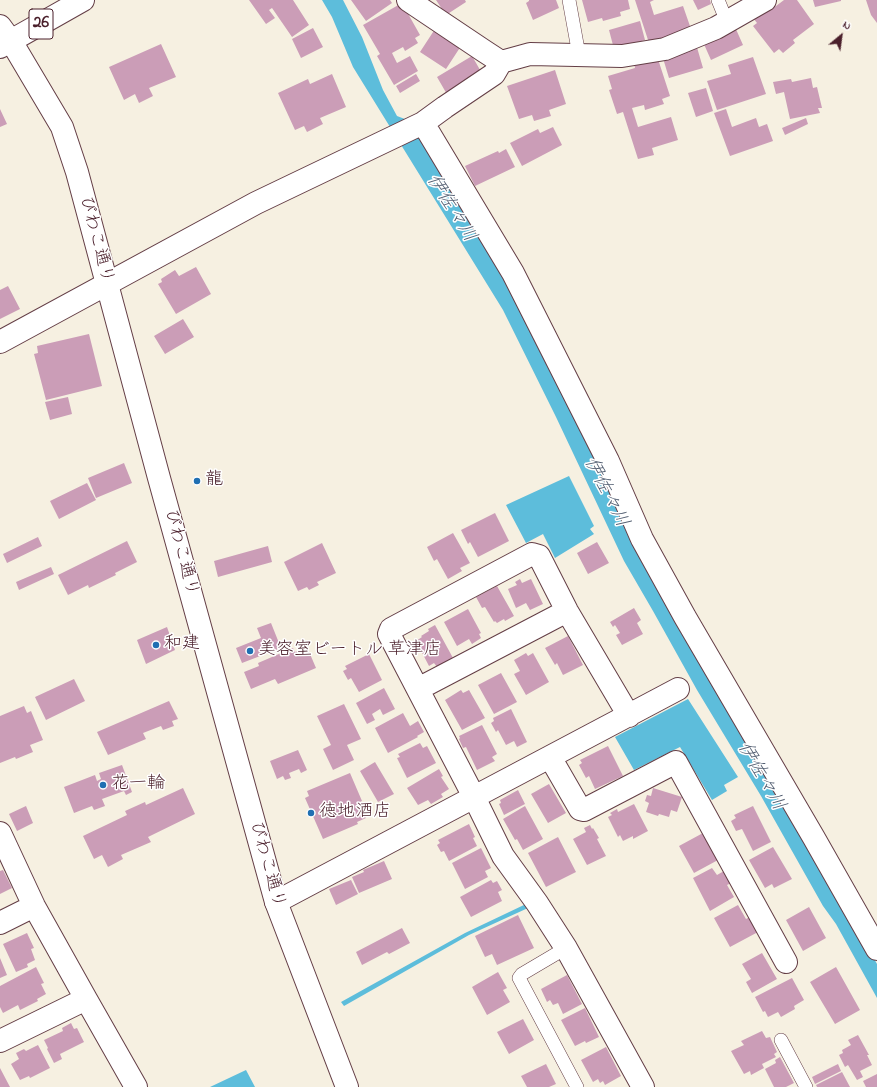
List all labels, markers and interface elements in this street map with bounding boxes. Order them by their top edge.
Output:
road number: 26 [29,9,53,39]
north arrow [821,16,861,56]
text: N [840,17,854,34]
water label: 伊佐々川 [420,171,480,247]
street label: びわこ通り [73,194,117,286]
water label: 伊佐々川 [578,454,632,532]
place label: 龍 [205,470,223,492]
marker: 龍 [192,476,202,486]
street label: びわこ通り [158,507,202,599]
place label: 和建 [164,634,200,656]
marker: 和建 [151,640,161,650]
place label: 美容室ビートル 草津店 [258,640,442,662]
marker: 美容室ビートル 草津店 [245,646,255,656]
water label: 伊佐々川 [731,738,789,816]
place label: 花一輪 [111,774,165,796]
marker: 花一輪 [98,780,108,790]
place label: 徳地酒店 [319,802,391,824]
marker: 徳地酒店 [306,808,316,818]
street label: びわこ通り [243,819,289,911]

